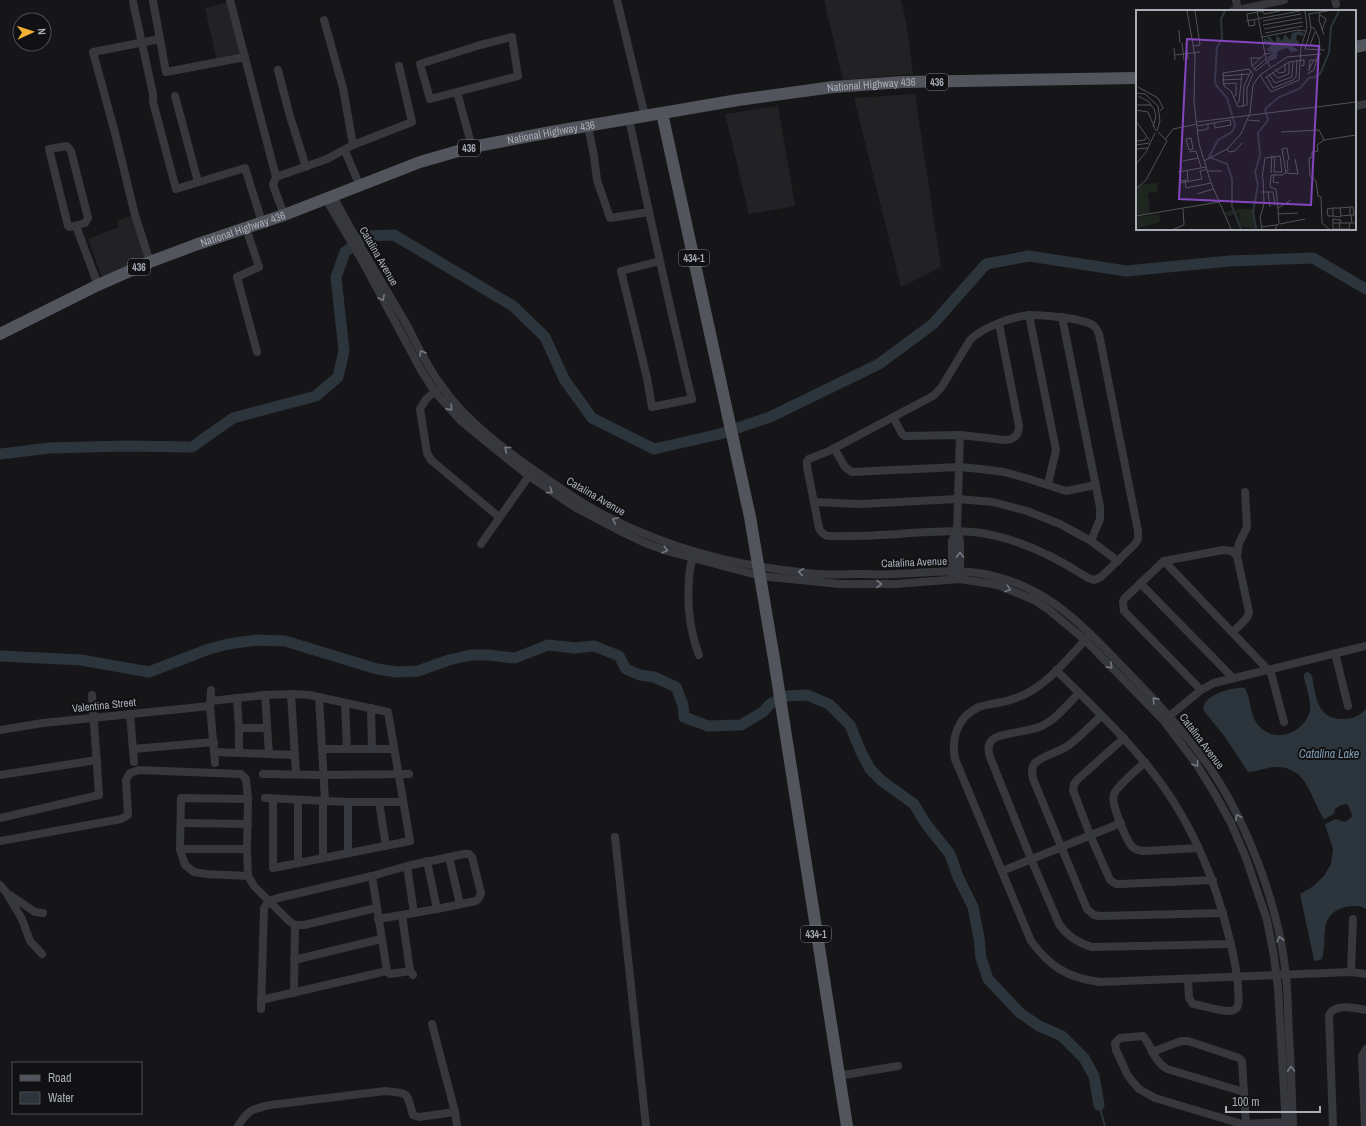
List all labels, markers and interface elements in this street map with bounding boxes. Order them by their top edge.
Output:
inset map [1136,10,1356,230]
north arrow [12,12,52,52]
text: N [35,28,49,35]
road number: 436 [926,74,948,90]
street label: National Highway 436 [826,75,916,95]
street label: National Highway 436 [506,118,596,147]
road number: 436 [458,140,480,156]
street label: National Highway 436 [198,208,287,250]
street label: Catalina Avenue [356,224,402,288]
road number: 434-1 [679,250,709,266]
road number: 436 [128,259,150,275]
one-way arrow [377,294,385,301]
one-way arrow [419,350,426,357]
one-way arrow [445,404,452,411]
one-way arrow [504,447,511,454]
street label: Catalina Avenue [564,473,628,519]
one-way arrow [546,486,553,494]
one-way arrow [612,517,620,525]
one-way arrow [662,545,669,554]
one-way arrow [956,552,964,558]
street label: Catalina Avenue [881,554,947,570]
one-way arrow [798,568,804,577]
one-way arrow [876,580,882,588]
one-way arrow [1004,584,1011,593]
one-way arrow [1106,661,1113,669]
street label: Valentina Street [71,695,137,715]
one-way arrow [1152,697,1159,705]
street label: Catalina Avenue [1177,710,1227,772]
water label: Catalina Lake [1299,746,1360,762]
one-way arrow [1191,760,1199,767]
one-way arrow [1235,813,1243,821]
road number: 434-1 [801,926,831,942]
one-way arrow [1276,936,1284,942]
legend [12,1062,142,1114]
one-way arrow [1286,1066,1295,1072]
text: Road [48,1070,72,1086]
scale bar [1226,1088,1320,1114]
text: Water [48,1090,75,1106]
text: 100 m [1232,1094,1259,1110]

